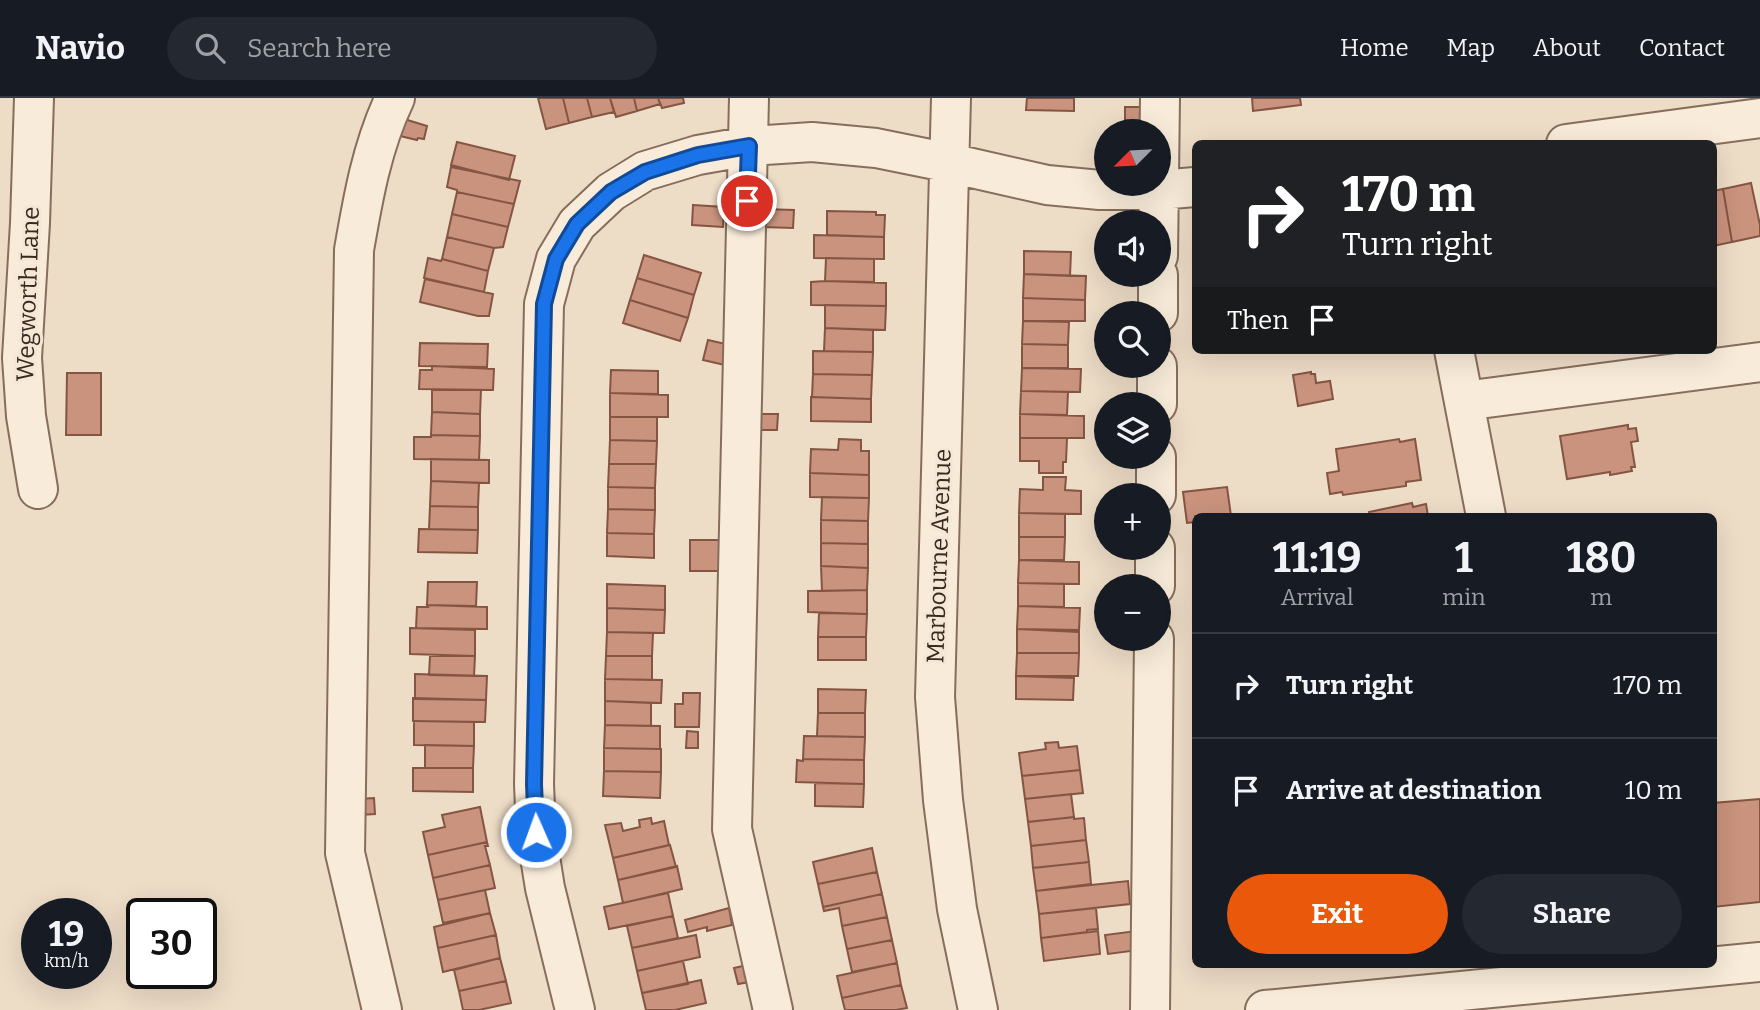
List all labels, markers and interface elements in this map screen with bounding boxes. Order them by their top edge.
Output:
search box [167,17,657,80]
text: Navio [35,28,125,68]
icon: search [191,29,229,67]
text: Search here [247,33,391,64]
text: Home [1340,34,1409,62]
text: Map [1447,34,1495,62]
text: About [1533,34,1601,62]
text: Contact [1639,34,1725,62]
north arrow [1094,119,1171,196]
map controls [1094,119,1171,651]
text: 170 m [1342,165,1475,224]
icon: right [1227,168,1318,259]
pin [717,171,777,231]
icon: arrive [728,182,766,220]
street label: Wegworth Lane [11,206,45,382]
button: sound [1094,210,1171,287]
text: Turn right [1342,225,1493,263]
button: search [1094,301,1171,378]
icon: arrive [1303,301,1341,339]
text: Then [1227,305,1289,336]
button: layers [1094,392,1171,469]
street label: Marbourne Avenue [921,448,957,664]
button: + [1094,483,1171,560]
text: 11:19 [1273,533,1362,583]
text: 1 [1455,533,1473,583]
text: 180 [1566,533,1636,583]
button: − [1094,574,1171,651]
text: Arrival [1281,583,1354,611]
text: min [1442,583,1486,611]
text: m [1590,583,1612,611]
icon: right [1227,667,1265,705]
text: Turn right [1286,670,1413,701]
text: 170 m [1612,670,1682,701]
icon: arrive [1227,772,1265,810]
text: Arrive at destination [1286,775,1541,806]
text: 10 m [1625,775,1682,806]
position arrow [499,795,573,869]
button: Exit [1227,874,1448,954]
button: Share [1462,874,1682,954]
speed limit sign: 30 [126,898,217,989]
text: 19 [49,913,84,955]
text: km/h [44,950,89,972]

